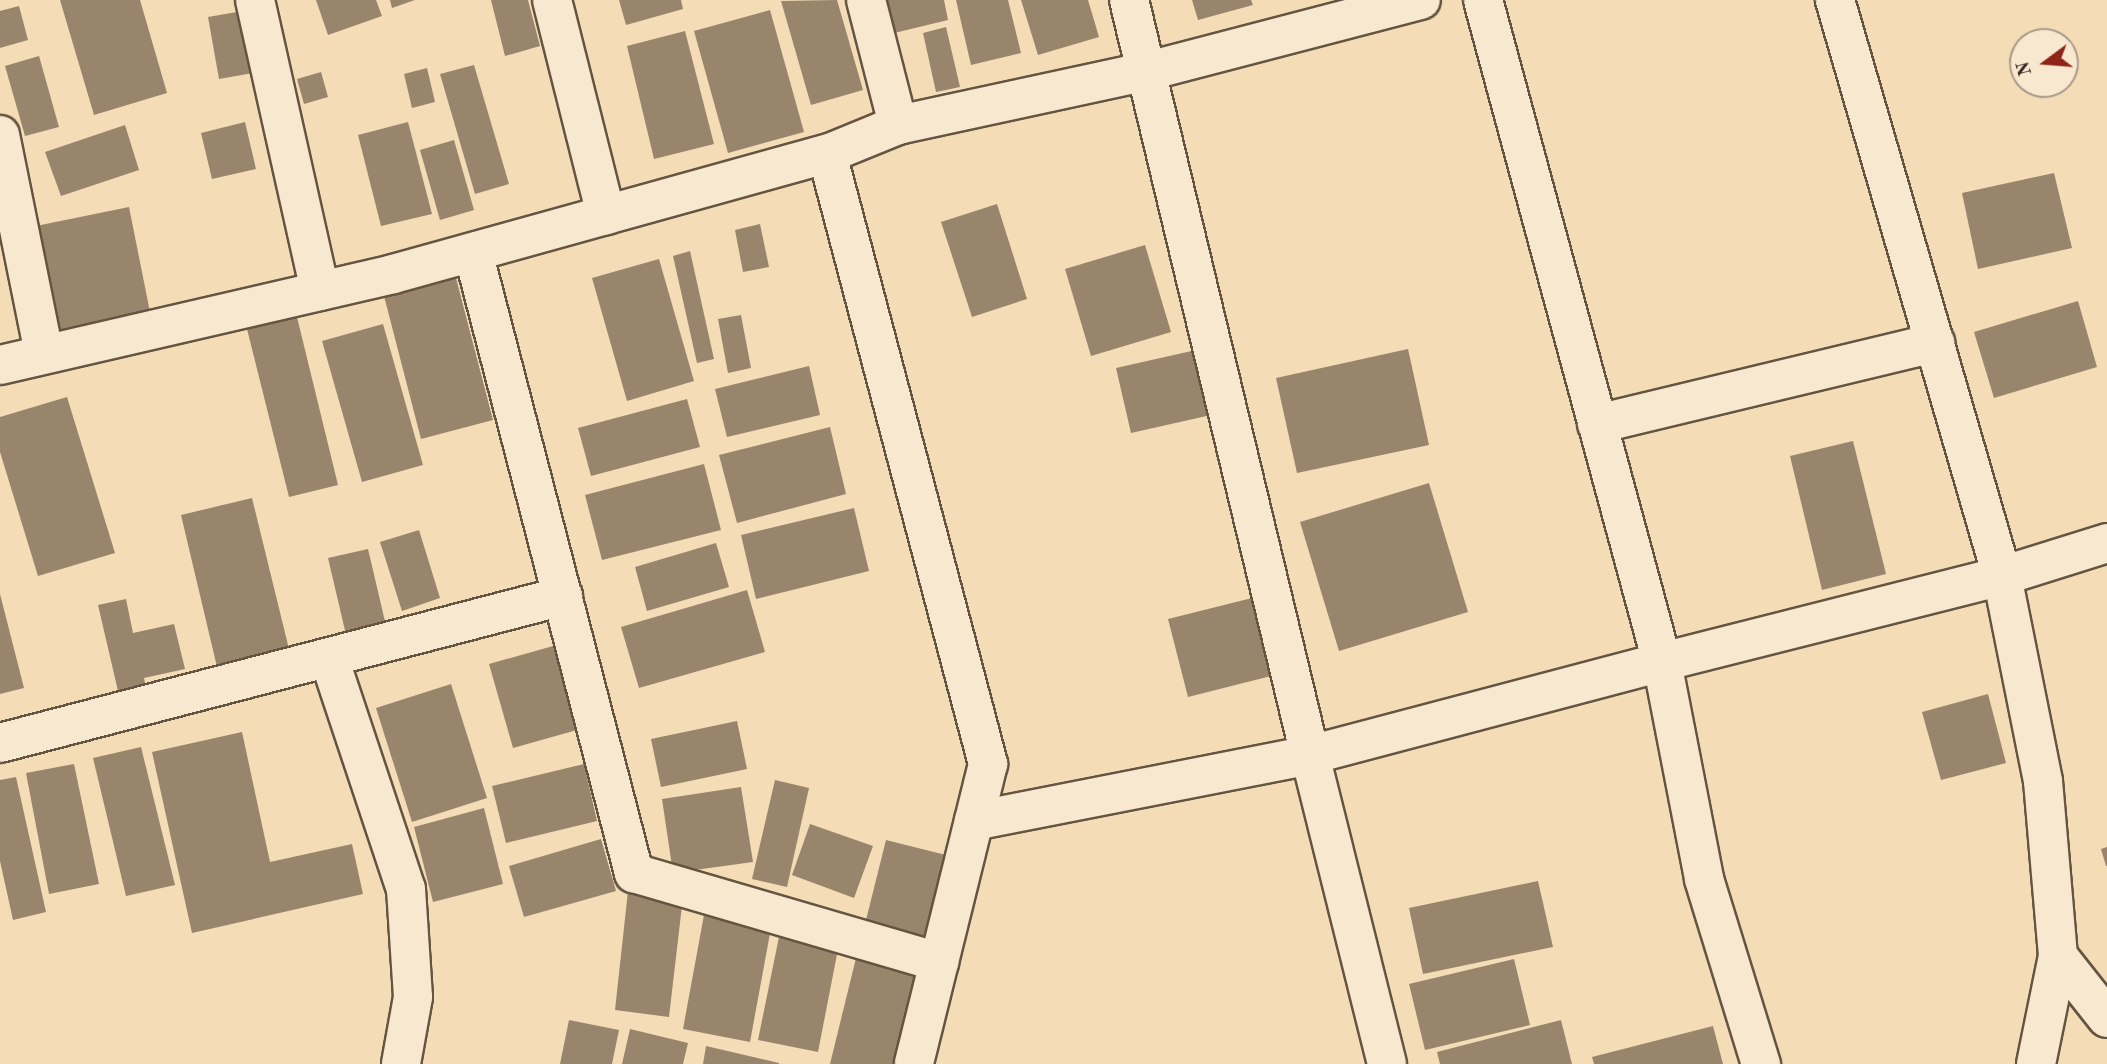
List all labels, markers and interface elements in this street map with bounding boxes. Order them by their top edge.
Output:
north arrow [2009,28,2079,98]
text: N [2014,59,2036,78]

